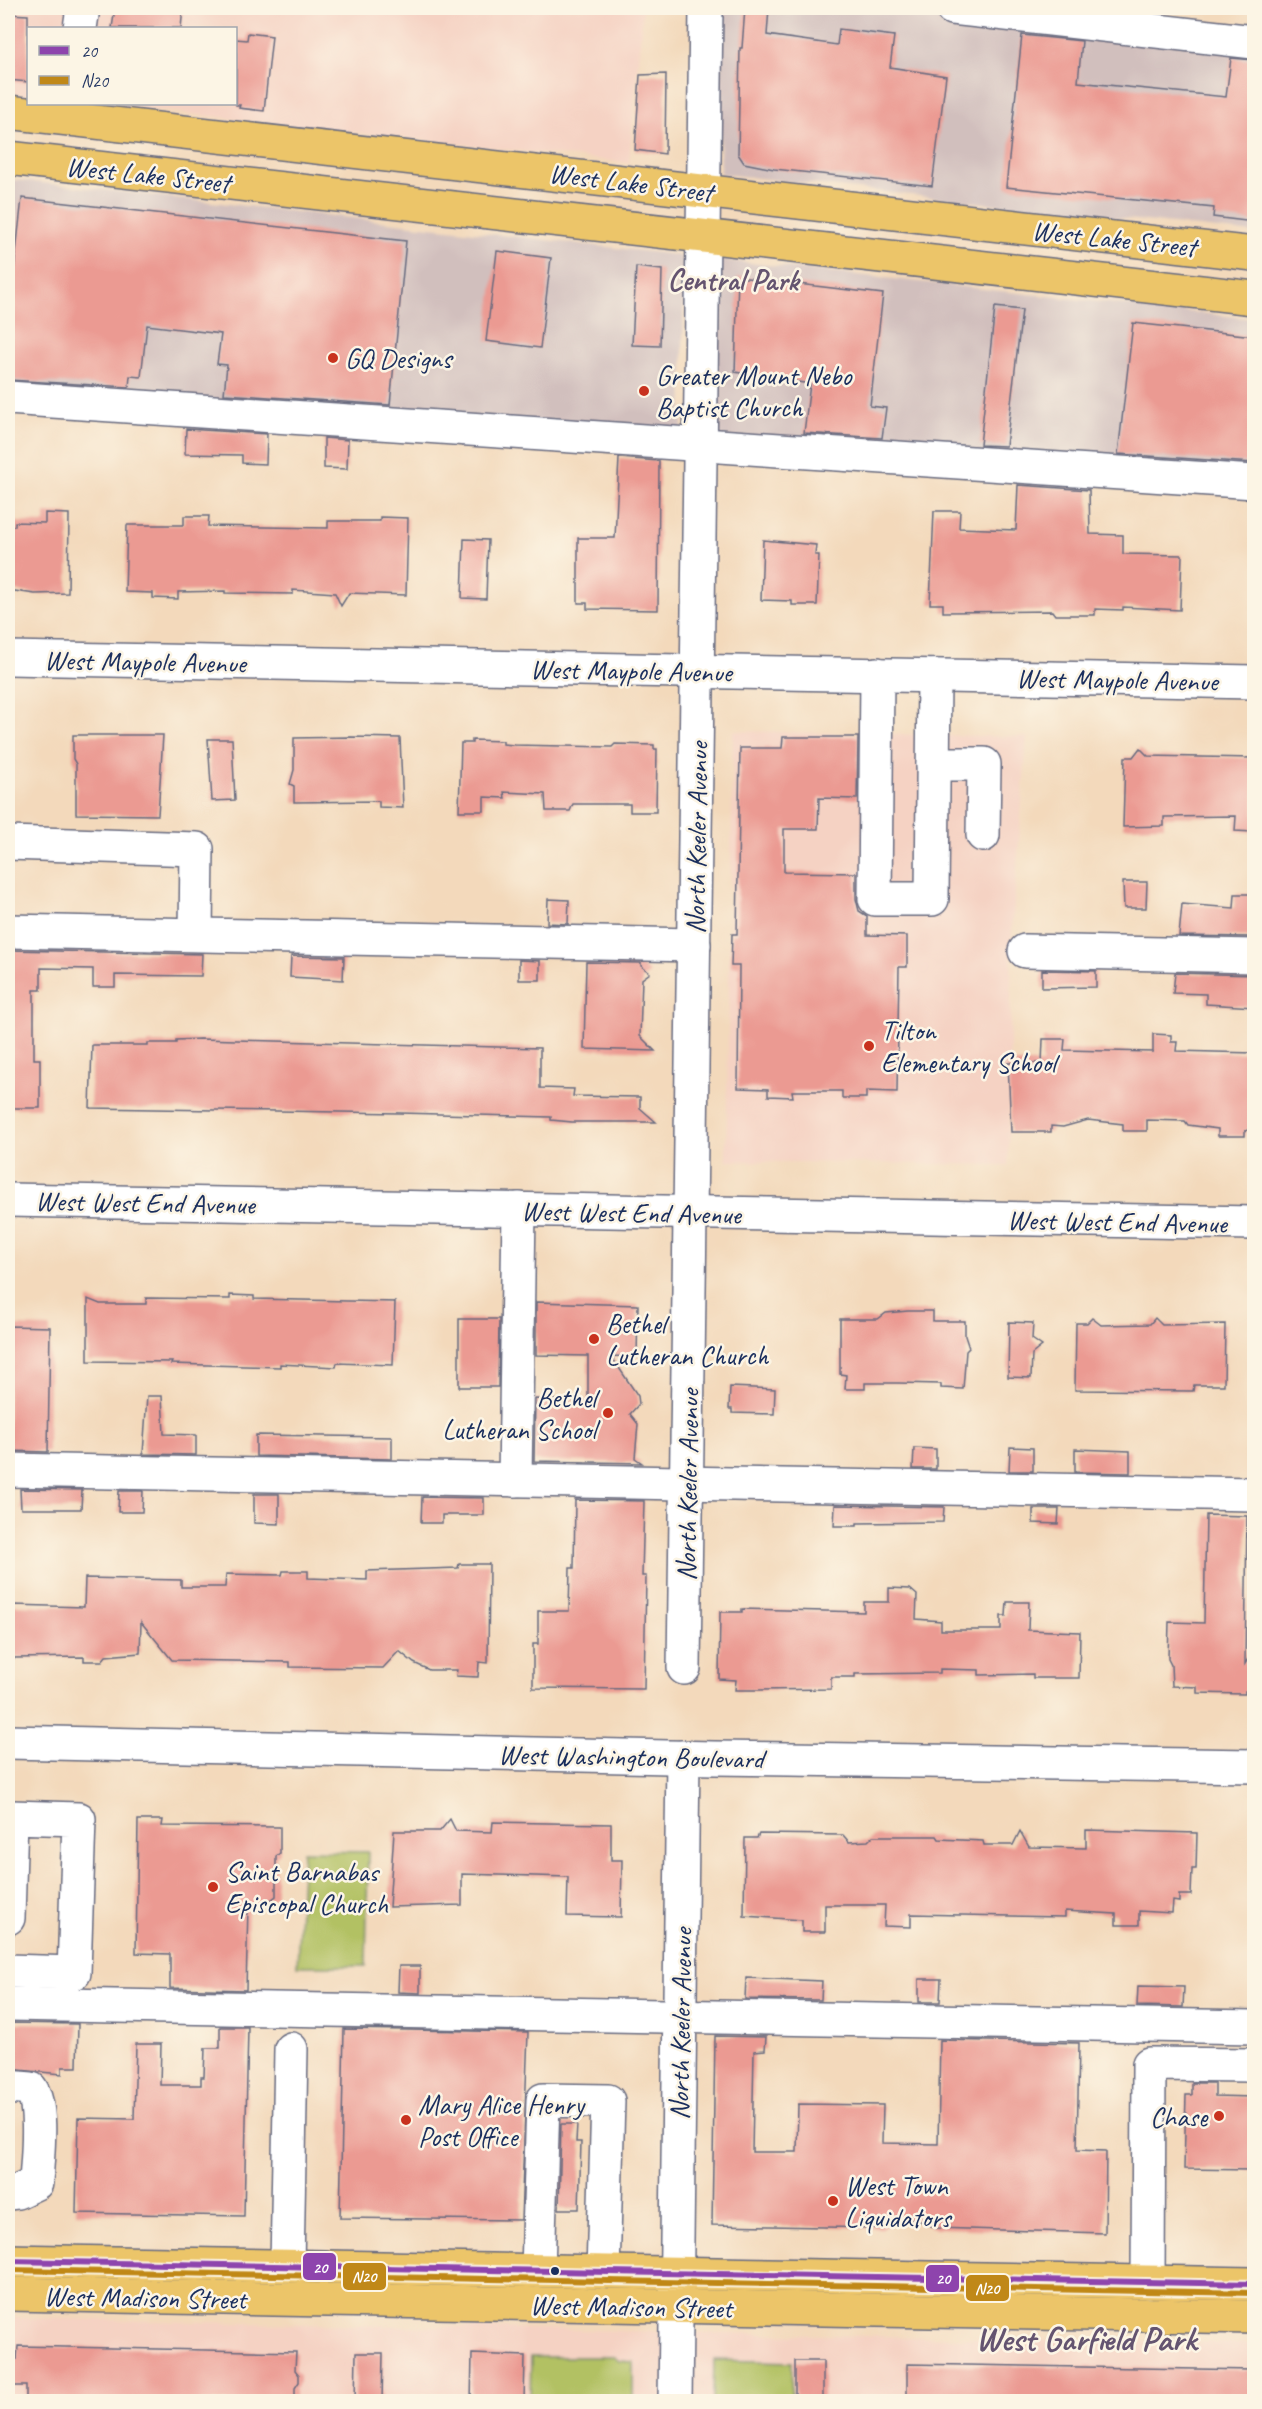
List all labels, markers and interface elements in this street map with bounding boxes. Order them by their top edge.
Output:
legend [27,27,237,105]
text: 20 [81,40,99,62]
text: N20 [81,70,110,92]
street label: West Lake Street [64,149,235,201]
street label: West Lake Street [547,155,718,210]
street label: West Lake Street [1030,213,1201,265]
district label: Central Park [667,261,801,299]
place label: GQ Designs [345,341,454,376]
marker: GQ Designs [326,351,340,365]
place label: Greater Mount Nebo Baptist Church [656,358,853,425]
marker: Greater Mount Nebo Baptist Church [637,384,651,398]
street label: West Maypole Avenue [44,642,248,681]
street label: West Maypole Avenue [530,651,734,690]
street label: West Maypole Avenue [1016,660,1220,699]
street label: North Keeler Avenue [677,740,716,934]
place label: Tilton Elementary School [881,1013,1061,1080]
marker: Tilton Elementary School [862,1039,876,1053]
street label: West West End Avenue [35,1183,257,1222]
street label: West West End Avenue [521,1193,743,1232]
street label: West West End Avenue [1007,1202,1229,1241]
place label: Bethel Lutheran Church [606,1306,769,1373]
marker: Bethel Lutheran Church [587,1332,601,1346]
place label: Bethel Lutheran School [442,1380,601,1447]
street label: North Keeler Avenue [668,1387,707,1581]
marker: Bethel Lutheran School [601,1406,615,1420]
street label: West Washington Boulevard [498,1737,768,1776]
place label: Saint Barnabas Episcopal Church [225,1854,388,1921]
marker: Saint Barnabas Episcopal Church [206,1880,220,1894]
street label: North Keeler Avenue [661,1926,700,2120]
place label: Mary Alice Henry Post Office [418,2087,586,2154]
place label: Chase [1150,2099,1209,2134]
marker: Chase [1212,2109,1226,2123]
marker: Mary Alice Henry Post Office [399,2113,413,2127]
place label: West Town Liquidators [845,2168,953,2235]
marker: West Town Liquidators [826,2194,840,2208]
line badge: 20 [302,2252,337,2281]
text: 20 [313,2258,329,2278]
line badge: N20 [342,2262,387,2291]
line badge: 20 [925,2264,960,2293]
unlabelled marker [549,2265,561,2277]
text: N20 [352,2267,378,2287]
text: 20 [936,2269,952,2289]
line badge: N20 [965,2274,1010,2302]
street label: West Madison Street [44,2278,249,2317]
text: N20 [975,2279,1001,2299]
street label: West Madison Street [530,2287,735,2326]
district label: West Garfield Park [976,2317,1200,2360]

